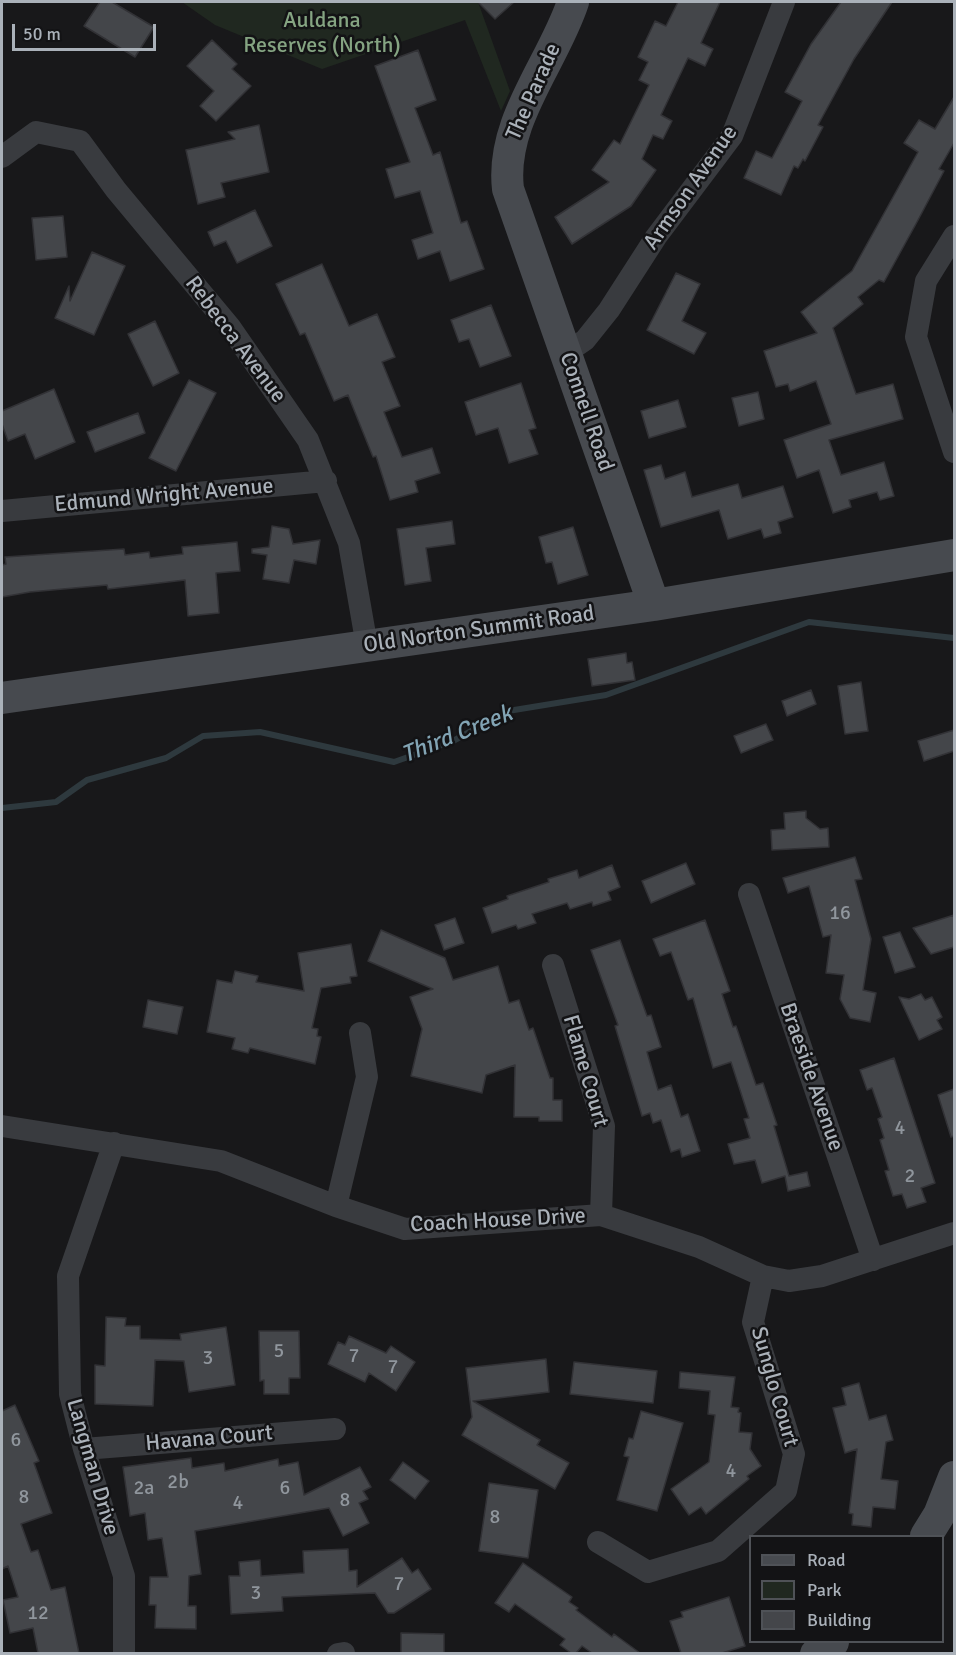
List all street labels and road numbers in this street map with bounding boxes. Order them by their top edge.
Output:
street label: The Parade [501,39,567,145]
street label: Armson Avenue [638,121,744,255]
street label: Rebecca Avenue [179,271,291,409]
street label: Connell Road [553,349,619,475]
street label: Edmund Wright Avenue [53,473,275,519]
street label: Old Norton Summit Road [362,601,596,659]
street label: Braeside Avenue [773,999,849,1155]
street label: Flame Court [556,1012,614,1130]
street label: Coach House Drive [410,1203,586,1239]
street label: Sunglo Court [744,1324,804,1450]
street label: Langman Drive [60,1396,124,1538]
street label: Havana Court [144,1420,274,1458]

